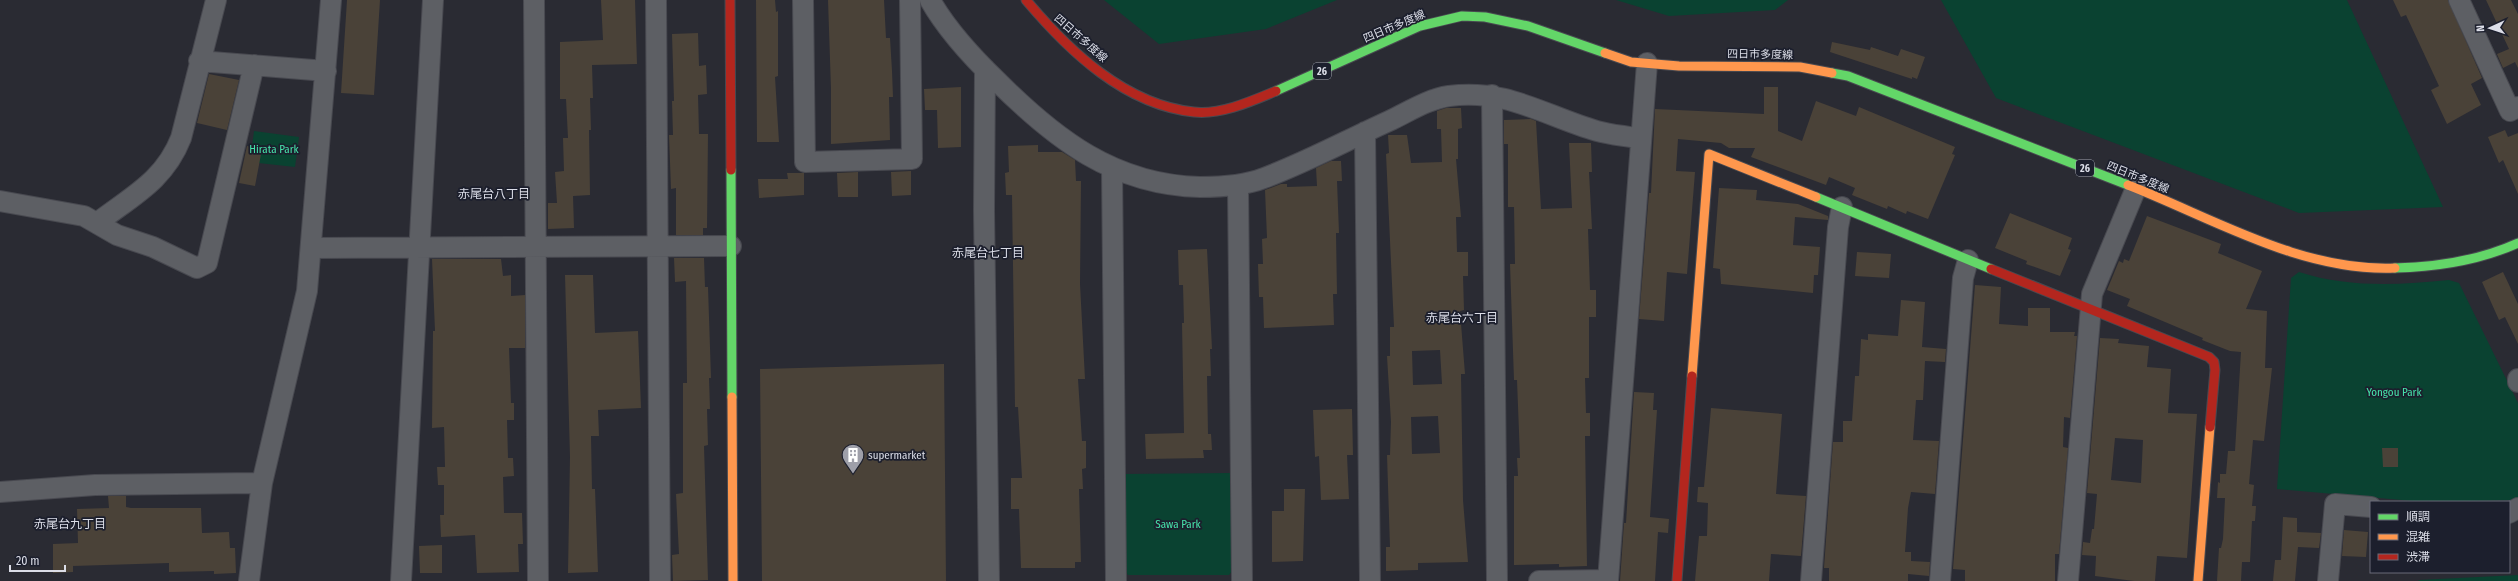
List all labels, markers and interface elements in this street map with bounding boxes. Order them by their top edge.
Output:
street label: 四日市多度線 [1361,8,1427,45]
north arrow [2470,8,2510,48]
street label: 四日市多度線 [1052,12,1110,65]
text: N [2474,25,2487,32]
street label: 四日市多度線 [1727,47,1793,62]
road number: 26 [1313,63,1331,79]
park label: Hirata Park [249,143,300,156]
street label: 四日市多度線 [2105,159,2171,196]
road number: 26 [2076,160,2094,176]
district label: 赤尾台八丁目 [458,187,530,201]
district label: 赤尾台七丁目 [952,246,1024,260]
district label: 赤尾台六丁目 [1426,311,1498,325]
park label: Yongou Park [2366,386,2422,399]
building icon: supermarket [840,442,866,475]
place label: supermarket [868,449,926,462]
legend [2370,501,2510,573]
text: 順調 [2406,510,2430,524]
district label: 赤尾台九丁目 [34,517,106,531]
park label: Sawa Park [1155,518,1202,531]
text: 混雑 [2406,530,2430,544]
scale bar [10,547,65,573]
text: 渋滞 [2406,550,2430,564]
text: 20 m [16,554,40,568]

